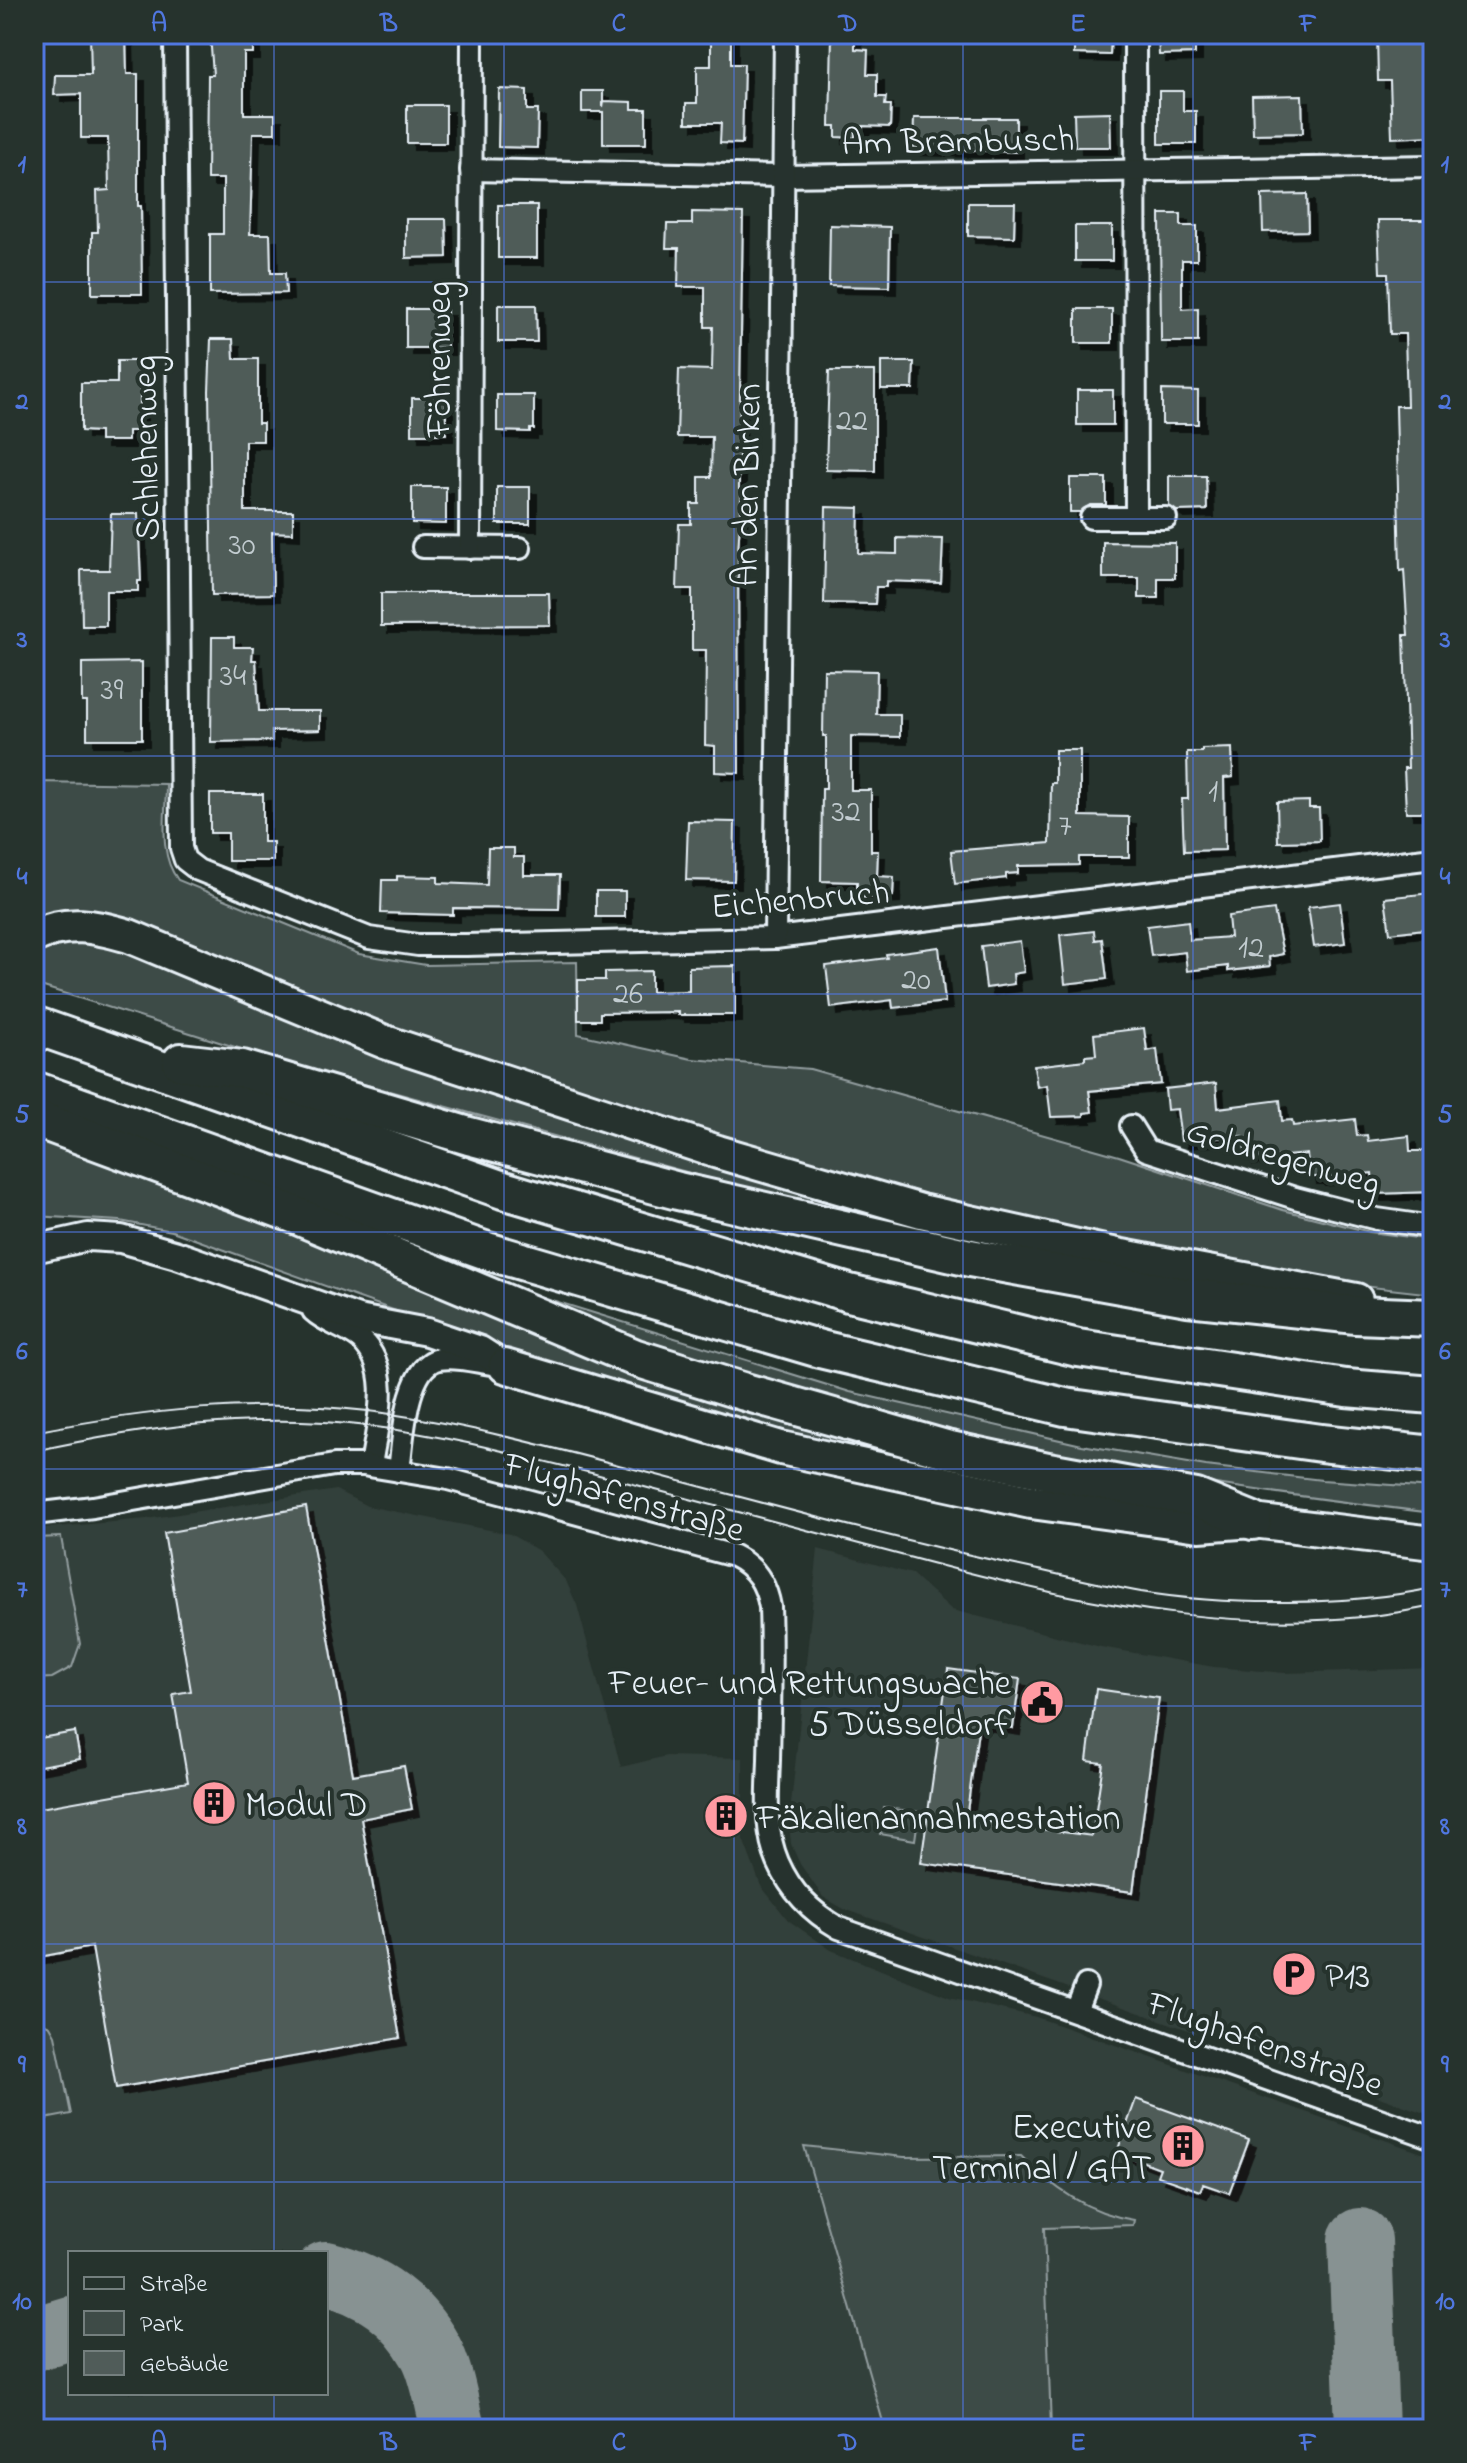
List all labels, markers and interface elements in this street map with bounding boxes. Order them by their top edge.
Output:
text: A [151,6,167,44]
text: B [379,6,398,44]
text: C [612,6,626,44]
text: D [837,6,858,44]
text: E [1070,6,1086,44]
text: F [1298,6,1317,44]
street label: Am Brambusch [841,115,1075,172]
text: 1 [18,147,27,185]
text: 1 [1441,147,1450,185]
street label: Föhrenweg [415,281,468,438]
street label: Schlehenweg [120,355,177,541]
street label: An den Birken [721,383,778,587]
text: 2 [15,384,29,422]
text: 2 [1438,384,1452,422]
house number: 22 [836,399,868,446]
house number: 30 [228,523,256,570]
text: 3 [16,622,28,660]
text: 3 [1439,622,1451,660]
house number: 34 [220,654,246,701]
house number: 39 [101,668,124,715]
house number: 1 [1208,770,1218,817]
house number: 32 [831,790,861,837]
house number: 7 [1058,804,1072,851]
text: 4 [17,859,28,897]
text: 4 [1440,859,1451,897]
street label: Eichenbruch [709,867,892,936]
house number: 12 [1238,926,1264,973]
house number: 20 [901,958,931,1005]
house number: 26 [613,972,643,1019]
text: 5 [15,1097,30,1135]
text: 5 [1438,1097,1453,1135]
street label: Goldregenweg [1179,1106,1386,1212]
text: 6 [16,1334,28,1372]
text: 6 [1439,1334,1451,1372]
street label: Flughafenstraße [496,1439,751,1559]
text: 7 [17,1572,28,1610]
text: 7 [1440,1572,1451,1610]
place label: Feuer- und Rettungswache 5 Düsseldorf [608,1659,1012,1753]
public building icon: Feuer- und Rettungswache 5 Düsseldorf [1018,1678,1066,1726]
building icon: Modul D [190,1779,238,1827]
place label: Modul D [245,1781,368,1834]
building icon: Fäkalienannahmestation [702,1792,750,1840]
place label: Fäkalienannahmestation [756,1794,1121,1847]
text: 8 [16,1809,27,1847]
text: 8 [1439,1809,1450,1847]
parking icon: P13 [1270,1950,1318,1998]
place label: P13 [1325,1952,1370,2005]
street label: Flughafenstraße [1138,1979,1391,2114]
text: 9 [17,2047,27,2085]
text: 9 [1440,2047,1450,2085]
place label: Executive Terminal / GAT [932,2103,1153,2197]
building icon: Executive Terminal / GAT [1159,2122,1207,2170]
legend [68,2251,328,2395]
text: Straße [140,2268,207,2303]
text: 10 [12,2284,32,2322]
text: 10 [1435,2284,1455,2322]
text: Park [140,2308,184,2343]
text: Gebäude [140,2348,229,2383]
text: A [151,2425,167,2463]
text: B [379,2425,398,2463]
text: C [612,2425,626,2463]
text: D [837,2425,858,2463]
text: E [1070,2425,1086,2463]
text: F [1298,2425,1317,2463]

